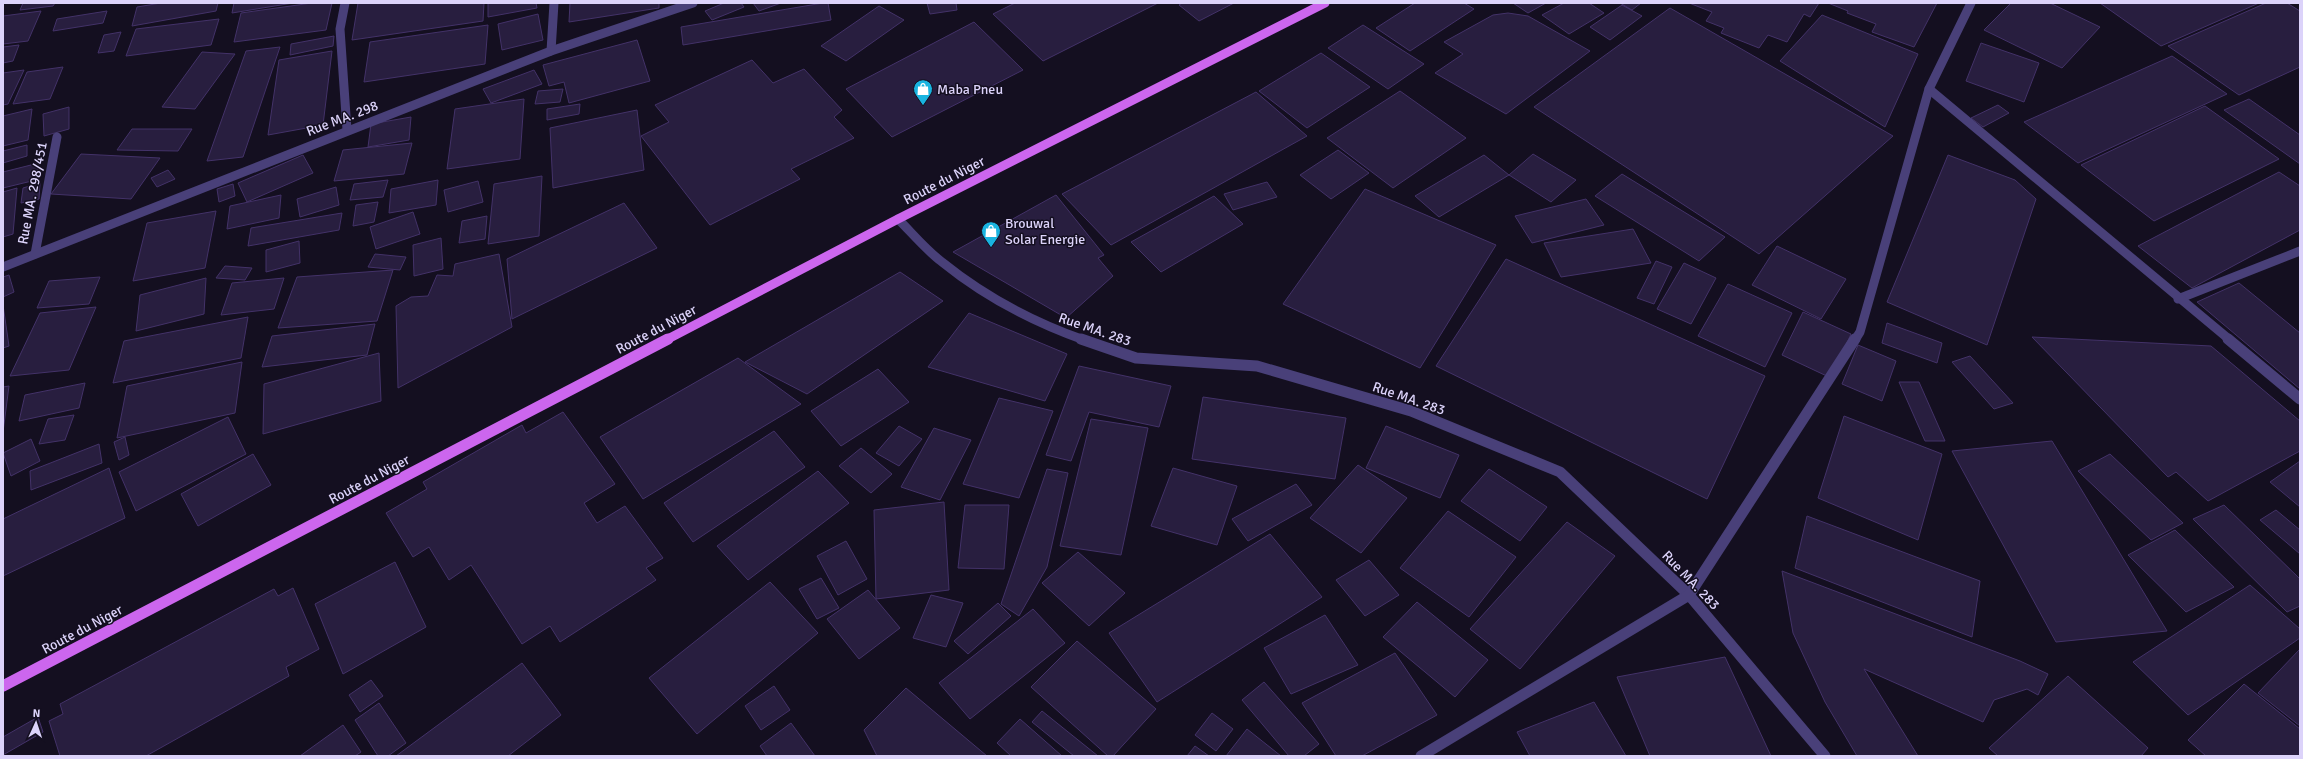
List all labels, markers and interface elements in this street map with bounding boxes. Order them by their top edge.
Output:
shop icon: Maba Pneu [912,78,934,106]
place label: Maba Pneu [937,81,1003,98]
street label: Rue MA. 298 [304,97,381,140]
street label: Rue MA. 298/451 [14,140,51,246]
street label: Route du Niger [901,152,989,208]
place label: Brouwal Solar Energie [1005,215,1085,248]
shop icon: Brouwal Solar Energie [980,220,1002,248]
street label: Route du Niger [613,301,700,358]
street label: Rue MA. 283 [1056,309,1133,350]
street label: Rue MA. 283 [1370,378,1447,419]
street label: Route du Niger [326,451,413,508]
street label: Rue MA. 283 [1658,547,1723,613]
street label: Route du Niger [39,601,126,658]
north arrow [16,703,56,743]
text: N [32,707,41,720]

